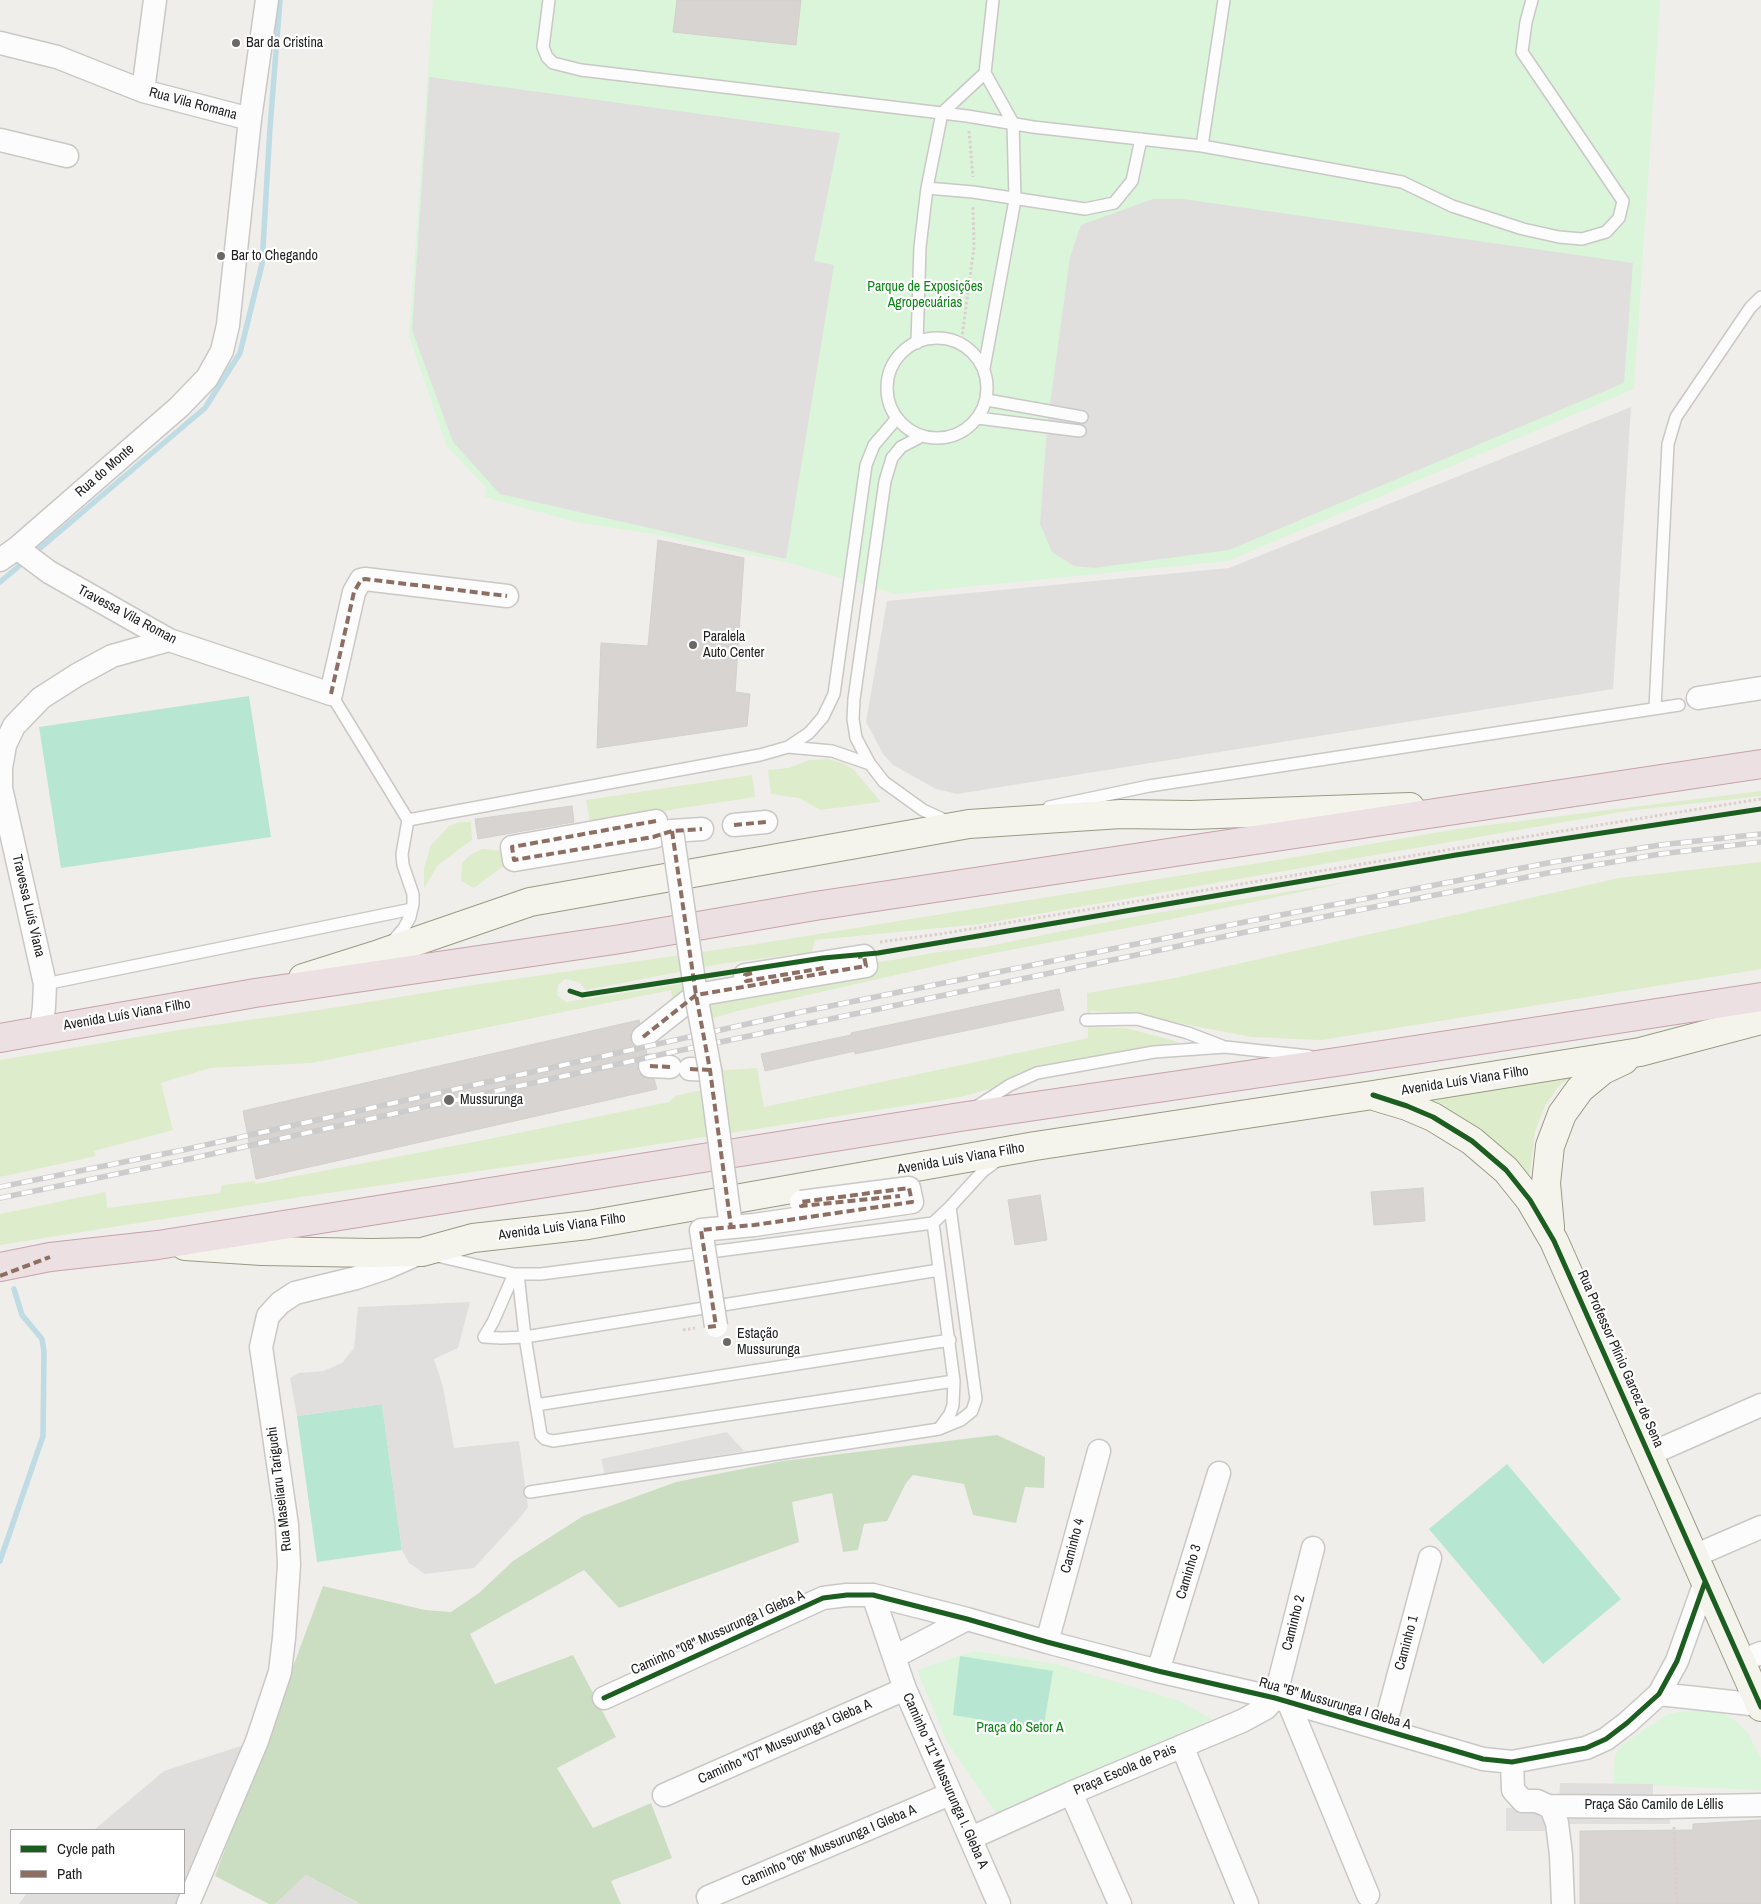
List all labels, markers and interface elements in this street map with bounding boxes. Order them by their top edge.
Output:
place label: Bar da Cristina [246,35,323,51]
marker: Bar da Cristina [230,37,242,49]
street label: Rua Vila Romana [147,84,239,124]
place label: Bar to Chegando [231,248,318,264]
marker: Bar to Chegando [215,250,227,262]
park label: Parque de Exposições Agropecuárias [867,279,983,312]
street label: Rua do Monte [72,441,138,501]
street label: Travessa Vila Roman [75,582,179,648]
place label: Paralela Auto Center [703,629,764,662]
marker: Paralela Auto Center [687,639,699,651]
street label: Travessa Luís Viana [8,853,48,959]
street label: Avenida Luís Viana Filho [62,996,192,1034]
street label: Avenida Luís Viana Filho [1400,1063,1530,1099]
place label: Mussurunga [460,1092,523,1108]
marker: Mussurunga [442,1093,456,1107]
street label: Avenida Luís Viana Filho [896,1140,1026,1178]
street label: Avenida Luís Viana Filho [497,1210,627,1244]
street label: Rua Professor Plínio Garcez de Sena [1573,1268,1667,1450]
place label: Estação Mussurunga [737,1326,800,1358]
marker: Estação Mussurunga [721,1336,733,1348]
street label: Rua Maseliaru Tariguchi [264,1426,296,1552]
street label: Caminho 4 [1058,1517,1088,1575]
street label: Caminho 3 [1173,1543,1205,1601]
street label: Caminho "08" Mussurunga I Gleba A [629,1587,807,1679]
street label: Caminho 2 [1279,1594,1309,1652]
street label: Caminho 1 [1392,1614,1422,1672]
street label: Rua "B" Mussurunga I Gleba A [1257,1674,1413,1734]
street label: Caminho "11" Mussurunga I. Gleba A [899,1691,991,1871]
street label: Caminho "07" Mussurunga I Gleba A [696,1696,874,1788]
park label: Praça do Setor A [976,1720,1064,1736]
street label: Praça Escola de Pais [1071,1741,1179,1799]
street label: Praça São Camilo de Léllis [1584,1797,1724,1813]
street label: Caminho "06" Mussurunga I Gleba A [739,1802,919,1890]
legend [10,1829,185,1894]
text: Cycle path [57,1838,115,1859]
text: Path [57,1863,82,1884]

